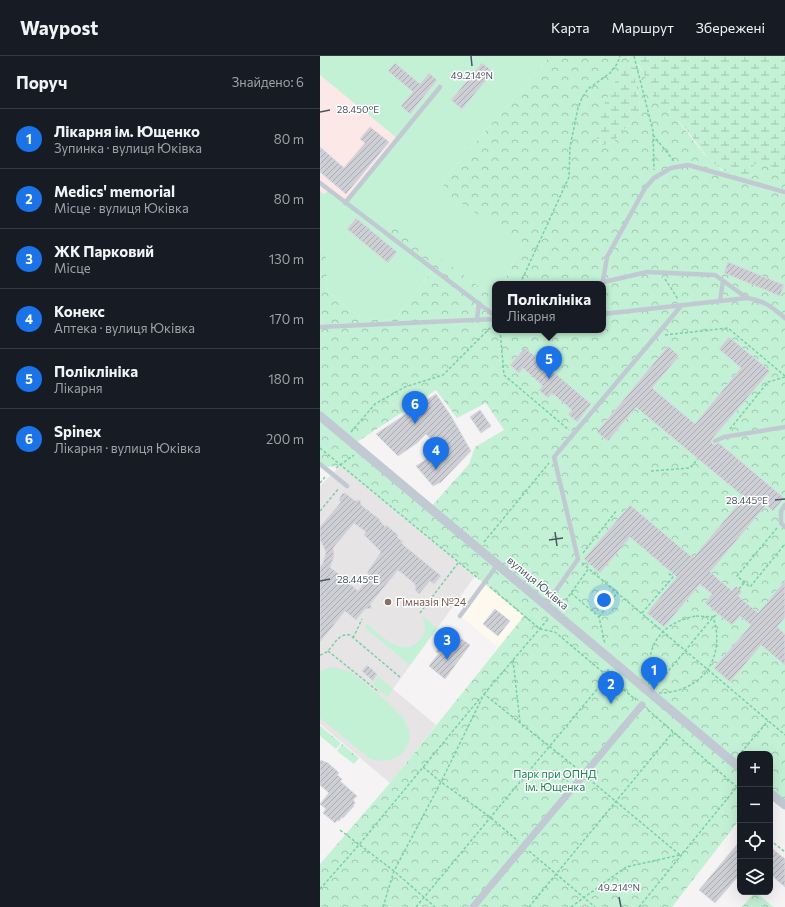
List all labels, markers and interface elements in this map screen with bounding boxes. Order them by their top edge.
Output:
text: Waypost [20,16,98,39]
text: Карта [551,19,590,36]
text: Маршрут [612,19,674,36]
text: Збережені [696,19,765,36]
text: 49.214°N [451,69,493,81]
text: Поруч [16,72,67,93]
text: Знайдено: 6 [232,74,304,90]
text: 28.450°E [337,103,379,115]
text: Лікарня ім. Ющенко [54,122,200,140]
text: 1 [26,131,32,147]
text: 80 m [274,131,304,147]
text: Зупинка · вулиця Юківка [54,140,202,156]
text: Medics' memorial [54,182,175,200]
text: 2 [25,191,33,207]
text: 80 m [274,191,304,207]
text: Місце · вулиця Юківка [54,200,189,216]
text: ЖК Парковий [54,242,154,260]
text: 3 [25,251,33,267]
text: 130 m [269,251,304,267]
text: Місце [54,260,91,276]
popup [492,281,606,333]
text: Поліклініка [507,290,591,308]
text: Конекс [54,302,105,320]
text: Лікарня [507,308,556,324]
text: 4 [25,311,33,327]
text: 170 m [269,311,304,327]
text: Аптека · вулиця Юківка [54,320,195,336]
pin: 5 [536,346,562,379]
text: Поліклініка [54,362,138,380]
text: 5 [25,371,33,387]
text: 180 m [268,371,304,387]
text: Лікарня [54,380,103,396]
pin: 6 [402,391,428,424]
text: Spinex [54,422,101,440]
text: 6 [25,431,33,447]
text: 200 m [266,431,304,447]
pin: 4 [423,437,449,470]
text: Лікарня · вулиця Юківка [54,440,201,456]
text: 28.445°E [726,494,768,506]
street label: вулиця Юківка [505,553,572,612]
text: 28.445°E [337,573,379,585]
your location [594,590,614,610]
place label: Гімназія №24 [396,595,467,608]
marker: Гімназія №24 [383,597,393,607]
pin: 3 [434,627,460,660]
pin: 1 [641,657,667,690]
pin: 2 [598,671,624,704]
map controls [737,751,773,895]
button: + [737,751,773,787]
park label: Парк при ОПНД ім. Ющенка [513,767,597,793]
button: − [737,787,773,823]
button: locate [737,823,773,859]
button: layers [737,859,773,895]
text: 49.214°N [598,881,640,893]

